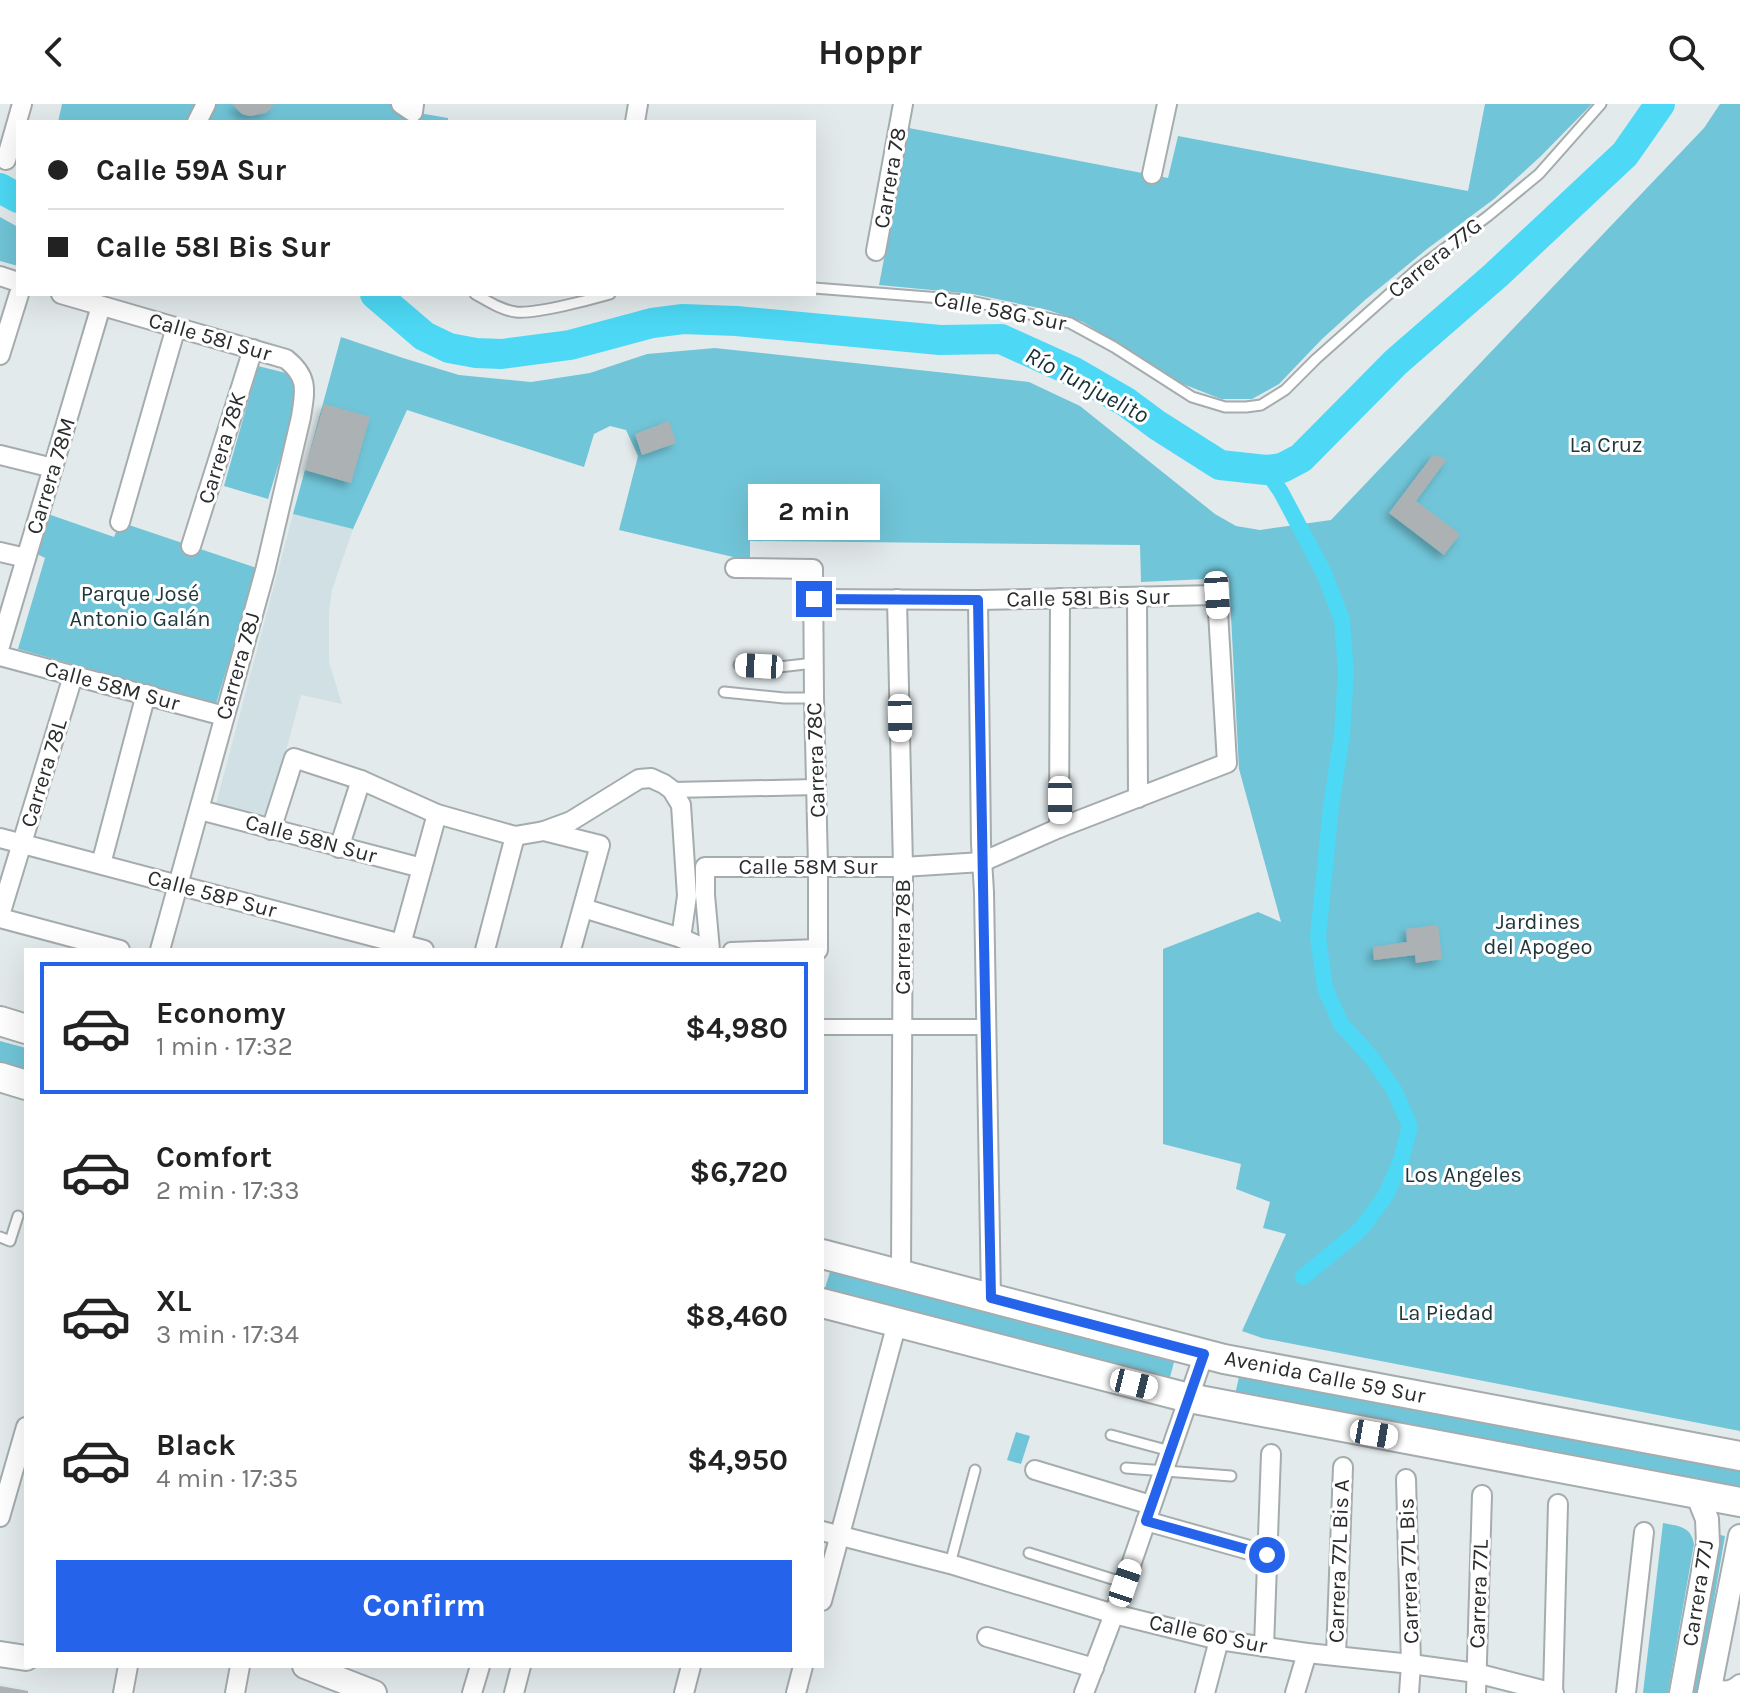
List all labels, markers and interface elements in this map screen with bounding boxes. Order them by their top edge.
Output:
icon: back [32,30,76,74]
icon: search [1664,30,1708,74]
text: Hoppr [818,31,922,73]
street label: Carrera 78 [868,126,912,230]
text: Calle 59A Sur [96,152,286,188]
street label: Carrera 77G [1383,212,1487,304]
text: Calle 58I Bis Sur [96,229,330,265]
street label: Calle 58G Sur [932,285,1068,337]
street label: Calle 58I Sur [146,307,274,367]
water label: Río Tunjuelito [1021,341,1154,429]
street label: Carrera 78K [193,389,251,507]
street label: Carrera 78M [21,415,81,537]
park label: La Cruz [1570,432,1642,458]
callout: 2 min [748,483,880,539]
text: 2 min [778,496,850,527]
car [1203,570,1231,620]
park label: Parque José Antonio Galán [69,581,211,632]
route end [796,581,832,617]
street label: Calle 58I Bis Sur [1006,584,1170,612]
street label: Carrera 78J [210,609,266,723]
car [734,653,784,679]
street label: Calle 58M Sur [42,655,182,717]
car [888,694,912,742]
street label: Carrera 78C [801,702,831,818]
street label: Carrera 78L [15,715,73,830]
car [1048,776,1072,824]
street label: Calle 58N Sur [242,809,380,869]
street label: Calle 58M Sur [739,854,877,880]
street label: Calle 58P Sur [145,864,279,924]
street label: Carrera 78B [890,879,916,995]
park label: Jardines del Apogeo [1484,909,1592,960]
icon: car [60,992,132,1064]
text: Economy [156,995,286,1031]
text: $4,980 [685,1010,788,1046]
text: 1 min · 17:32 [156,1031,293,1062]
icon: car [60,1136,132,1208]
text: Comfort [156,1139,272,1175]
text: $6,720 [689,1154,788,1190]
park label: Los Angeles [1404,1162,1522,1188]
text: 2 min · 17:33 [156,1175,300,1206]
icon: car [60,1280,132,1352]
text: XL [156,1283,191,1319]
text: $8,460 [685,1298,788,1334]
park label: La Piedad [1398,1300,1494,1326]
text: 3 min · 17:34 [156,1319,299,1350]
street label: Avenida Calle 59 Sur [1222,1345,1428,1409]
car [1108,1367,1160,1401]
car [1348,1418,1400,1450]
icon: car [60,1424,132,1496]
text: Black [156,1427,236,1463]
text: $4,950 [687,1442,788,1478]
text: 4 min · 17:35 [156,1463,298,1494]
street label: Carrera 77L Bis A [1323,1478,1355,1643]
street label: Carrera 77L Bis [1393,1498,1425,1644]
route start [1249,1537,1285,1573]
street label: Carrera 77L [1464,1538,1494,1649]
street label: Carrera 77J [1677,1538,1719,1648]
car [1106,1556,1144,1610]
button: Confirm [56,1560,792,1652]
street label: Calle 60 Sur [1147,1609,1269,1659]

